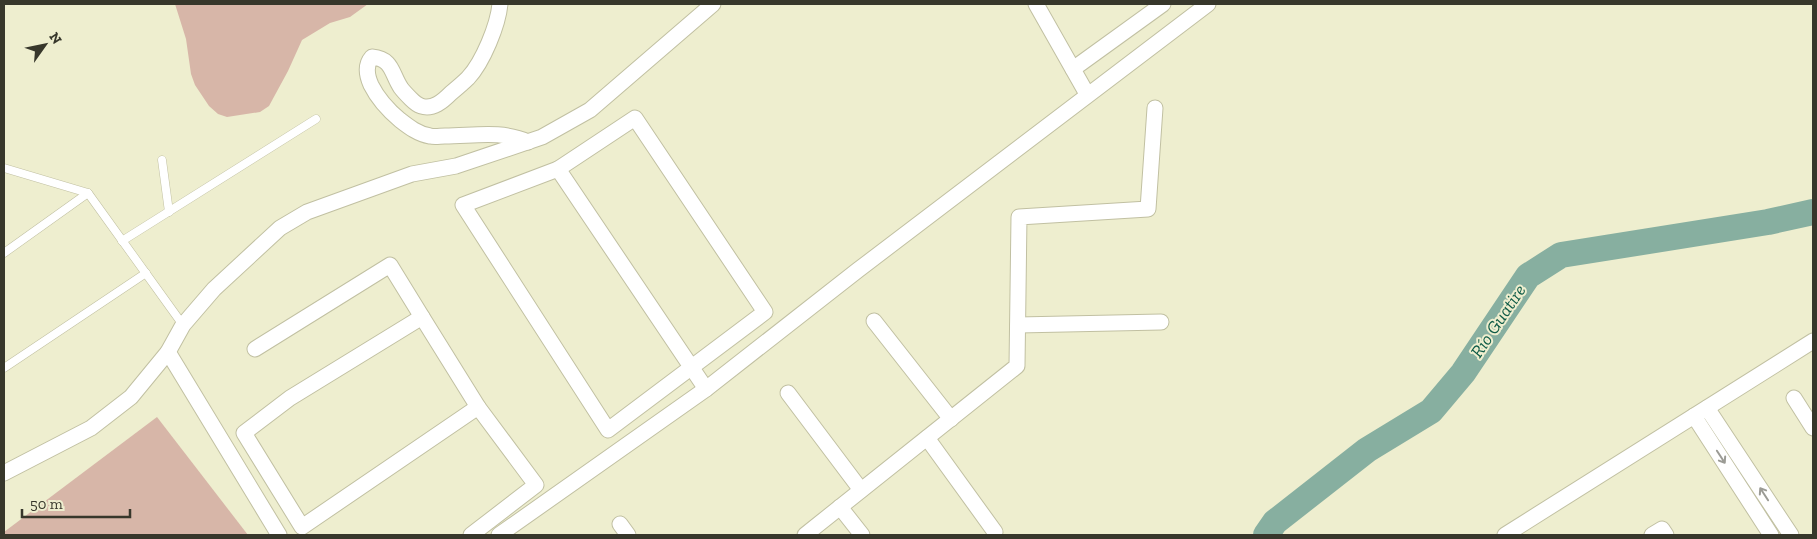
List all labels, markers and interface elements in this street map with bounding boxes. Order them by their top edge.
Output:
north arrow [20,20,70,70]
text: N [45,29,66,48]
water label: Río Guatire [1466,280,1530,362]
one-way arrow [1716,450,1726,464]
scale bar [22,486,130,518]
one-way arrow [1759,488,1769,502]
text: 50 m [30,495,63,513]

